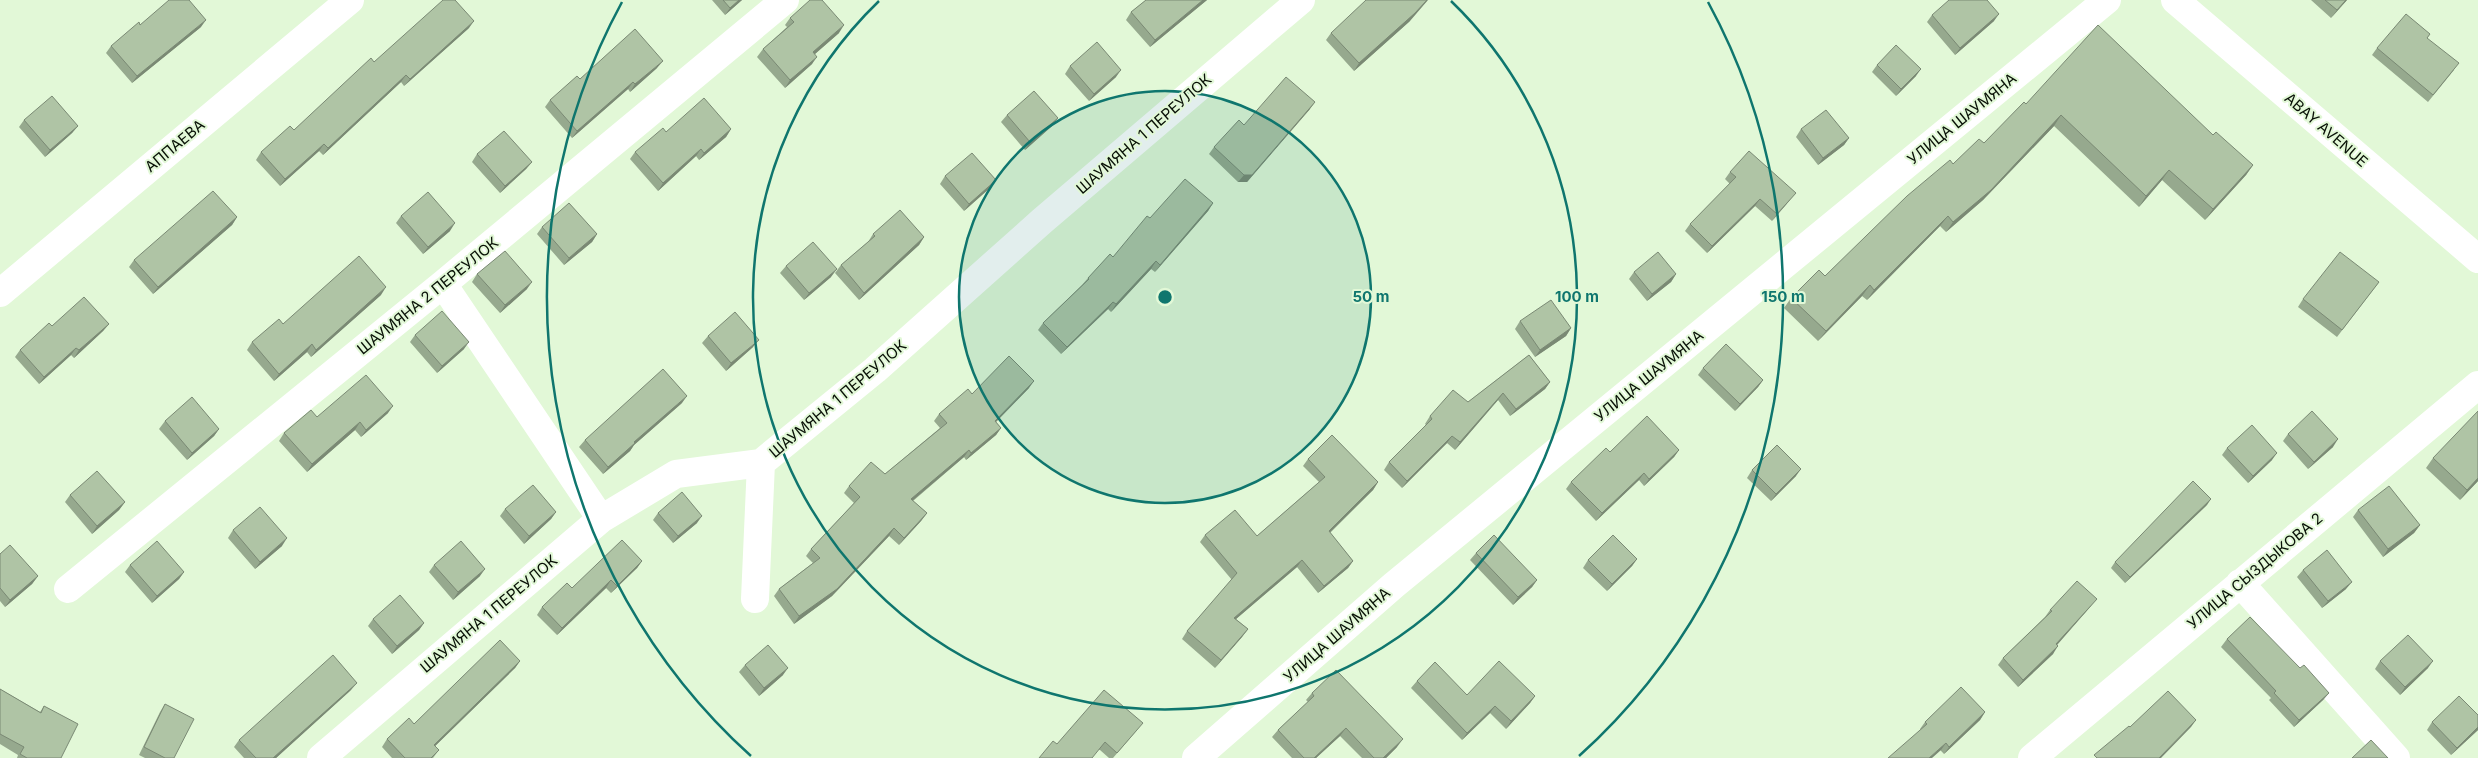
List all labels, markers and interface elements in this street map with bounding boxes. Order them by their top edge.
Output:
street label: УЛИЦА ШАУМЯНА [1903,69,2020,169]
street label: ШАУМЯНА 1 ПЕРЕУЛОК [1072,70,1215,198]
street label: ABAY AVENUE [2281,88,2372,171]
street label: АППАЕВА [141,115,208,176]
street label: ШАУМЯНА 2 ПЕРЕУЛОК [353,233,502,358]
text: 50 m [1353,287,1389,306]
text: 100 m [1555,287,1599,306]
text: 150 m [1761,287,1805,306]
centre of rings [1156,288,1174,306]
street label: УЛИЦА ШАУМЯНА [1590,326,1707,426]
street label: ШАУМЯНА 1 ПЕРЕУЛОК [765,336,910,462]
street label: УЛИЦА СЫЗДЫКОВА 2 [2183,508,2326,633]
street label: ШАУМЯНА 1 ПЕРЕУЛОК [416,551,561,677]
street label: УЛИЦА ШАУМЯНА [1279,583,1394,686]

